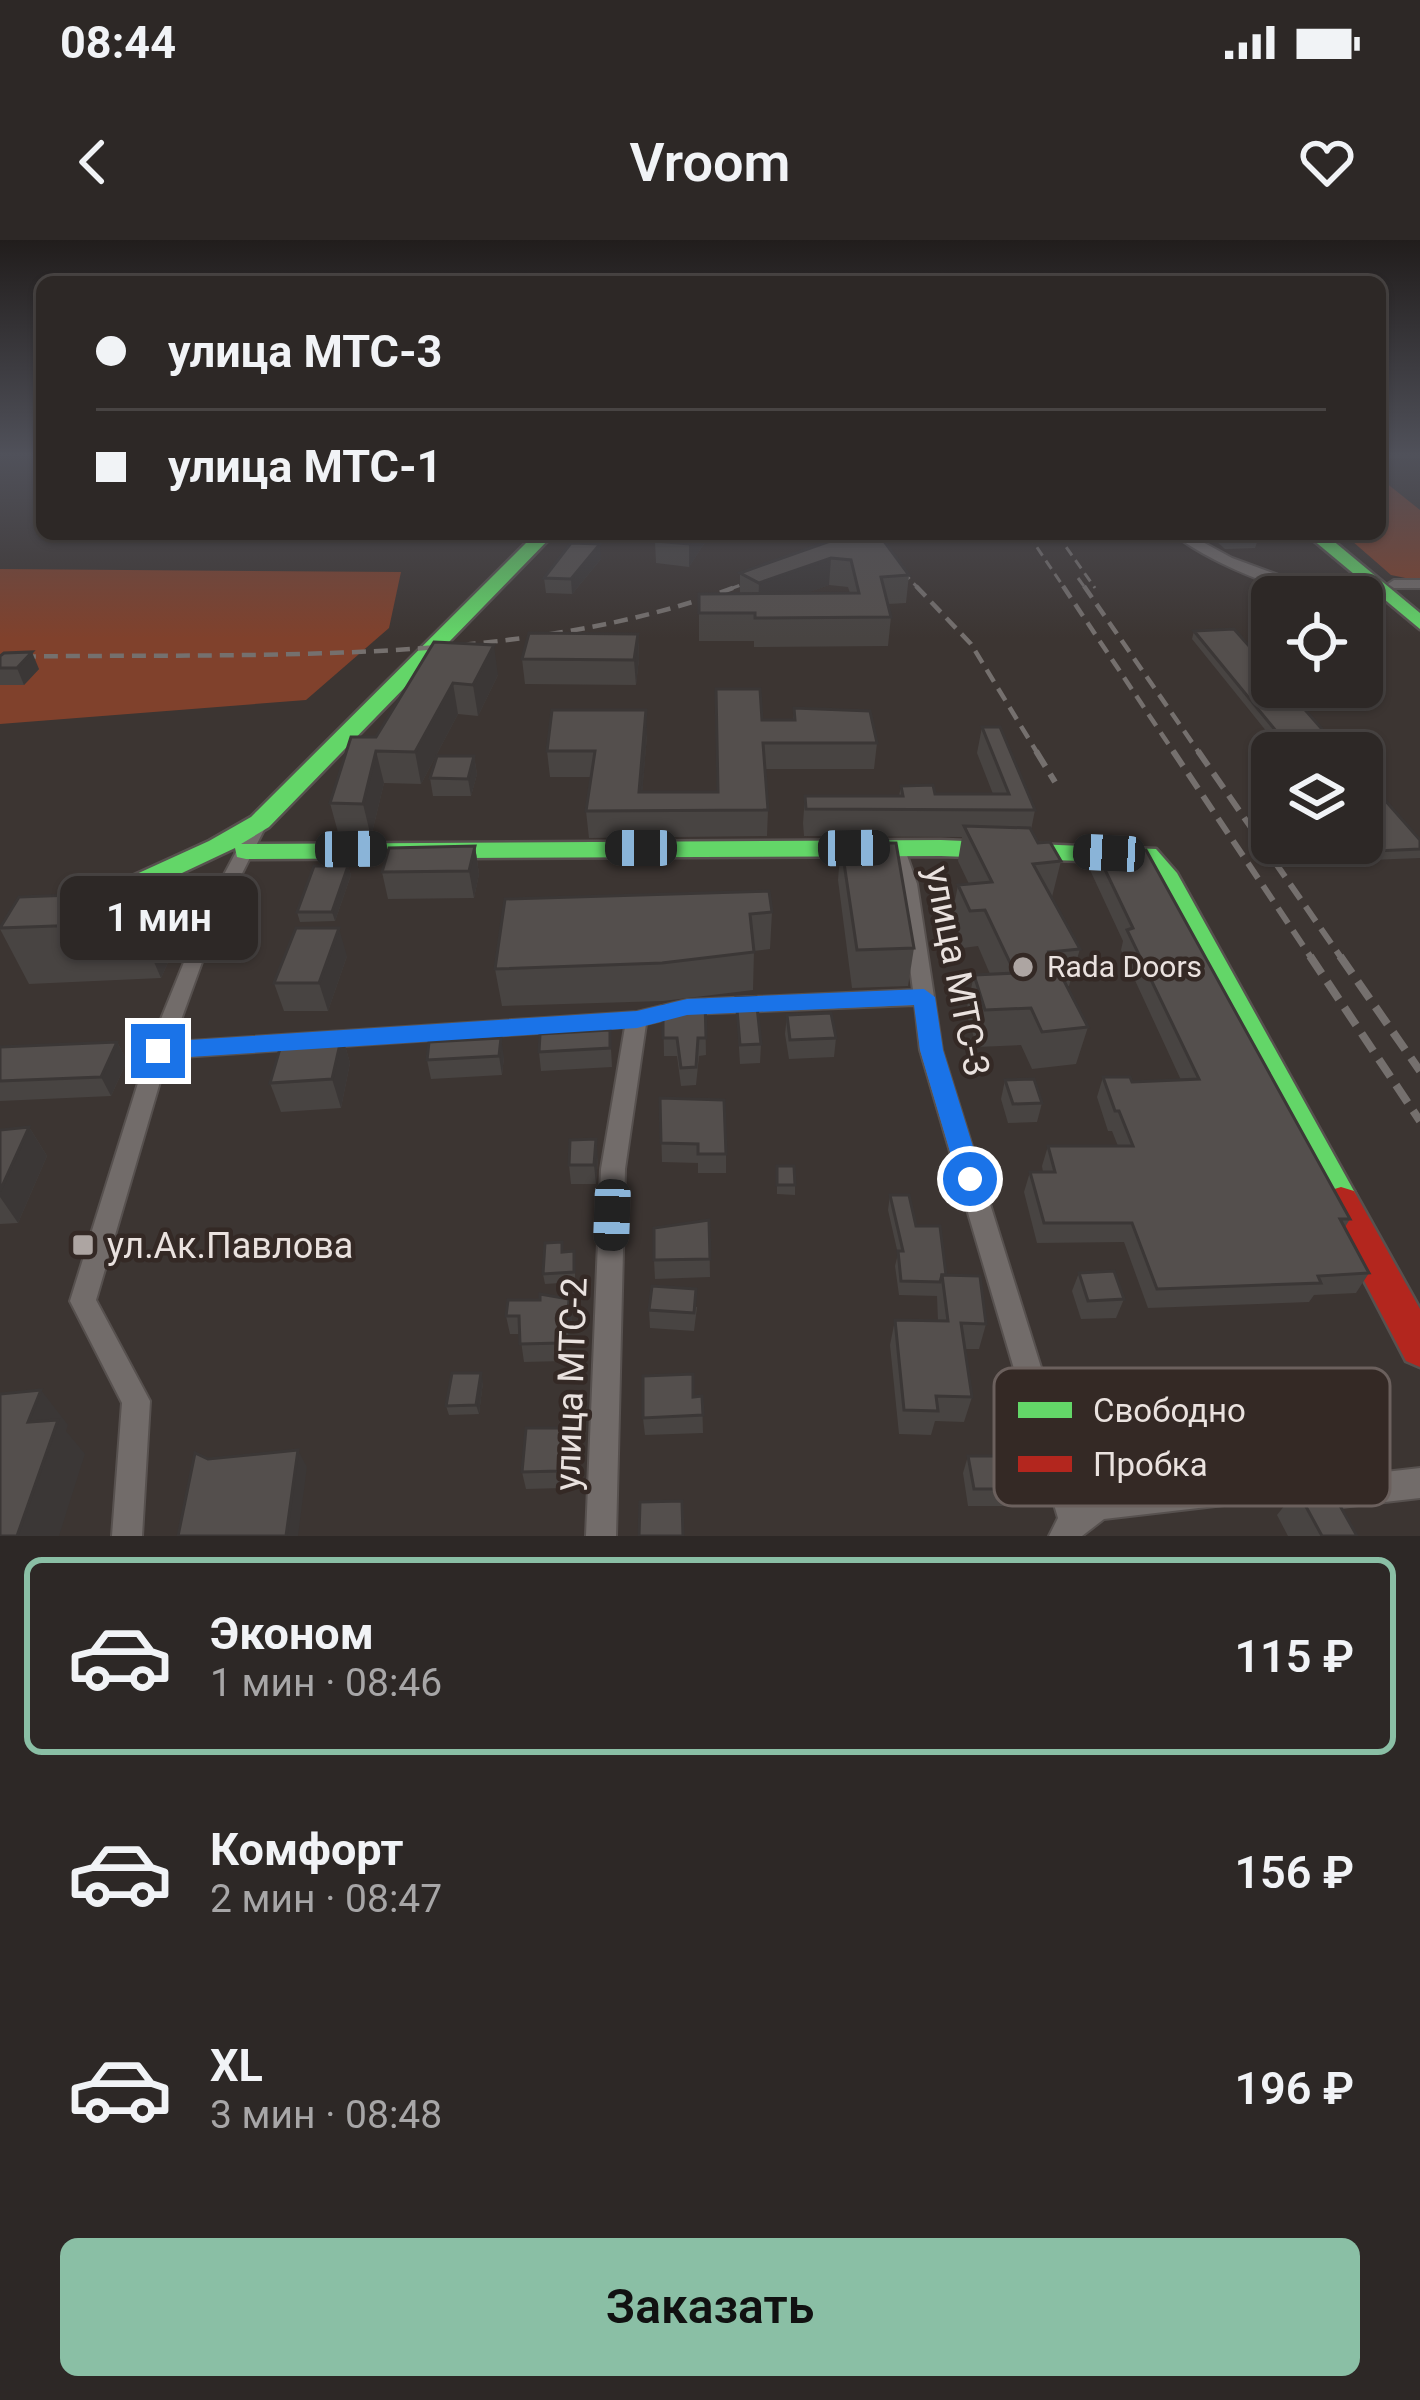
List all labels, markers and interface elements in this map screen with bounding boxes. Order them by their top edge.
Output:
text: 08:44 [60,16,176,69]
icon: back [60,129,126,195]
icon: heart [1294,129,1360,195]
text: Vroom [630,131,791,194]
text: улица МТС-3 [168,325,442,378]
text: улица МТС-1 [168,440,442,493]
map controls [1251,576,1383,864]
button: locate [1251,576,1383,708]
button: layers [1251,732,1383,864]
car [818,829,890,867]
car [315,830,387,868]
car [605,830,677,866]
car [1072,833,1146,873]
street label: улица МТС-3 [916,863,998,1080]
callout: 1 мин [59,877,257,961]
text: 1 мин [106,895,212,941]
place label: Rada Doors [1047,949,1202,984]
marker: Rada Doors [1010,954,1036,980]
route end [131,1024,185,1078]
route start [943,1152,997,1206]
car [593,1178,631,1252]
place label: ул.Ак.Павлова [107,1225,353,1267]
marker: ул.Ак.Павлова [70,1232,96,1258]
street label: улица МТС-2 [546,1277,596,1491]
legend [994,1368,1390,1506]
text: Свободно [1093,1391,1246,1430]
text: Пробка [1093,1445,1208,1484]
icon: car [66,1602,174,1710]
text: Эконом [210,1607,374,1660]
text: 115 ₽ [1234,1630,1354,1683]
text: 1 мин · 08:46 [210,1660,442,1706]
icon: car [66,1818,174,1926]
text: Комфорт [210,1823,403,1876]
text: 156 ₽ [1234,1846,1354,1899]
text: 2 мин · 08:47 [210,1876,442,1922]
icon: car [66,2034,174,2142]
text: XL [210,2039,263,2092]
text: 196 ₽ [1234,2062,1354,2115]
text: 3 мин · 08:48 [210,2092,442,2138]
button: Заказать [60,2238,1360,2376]

